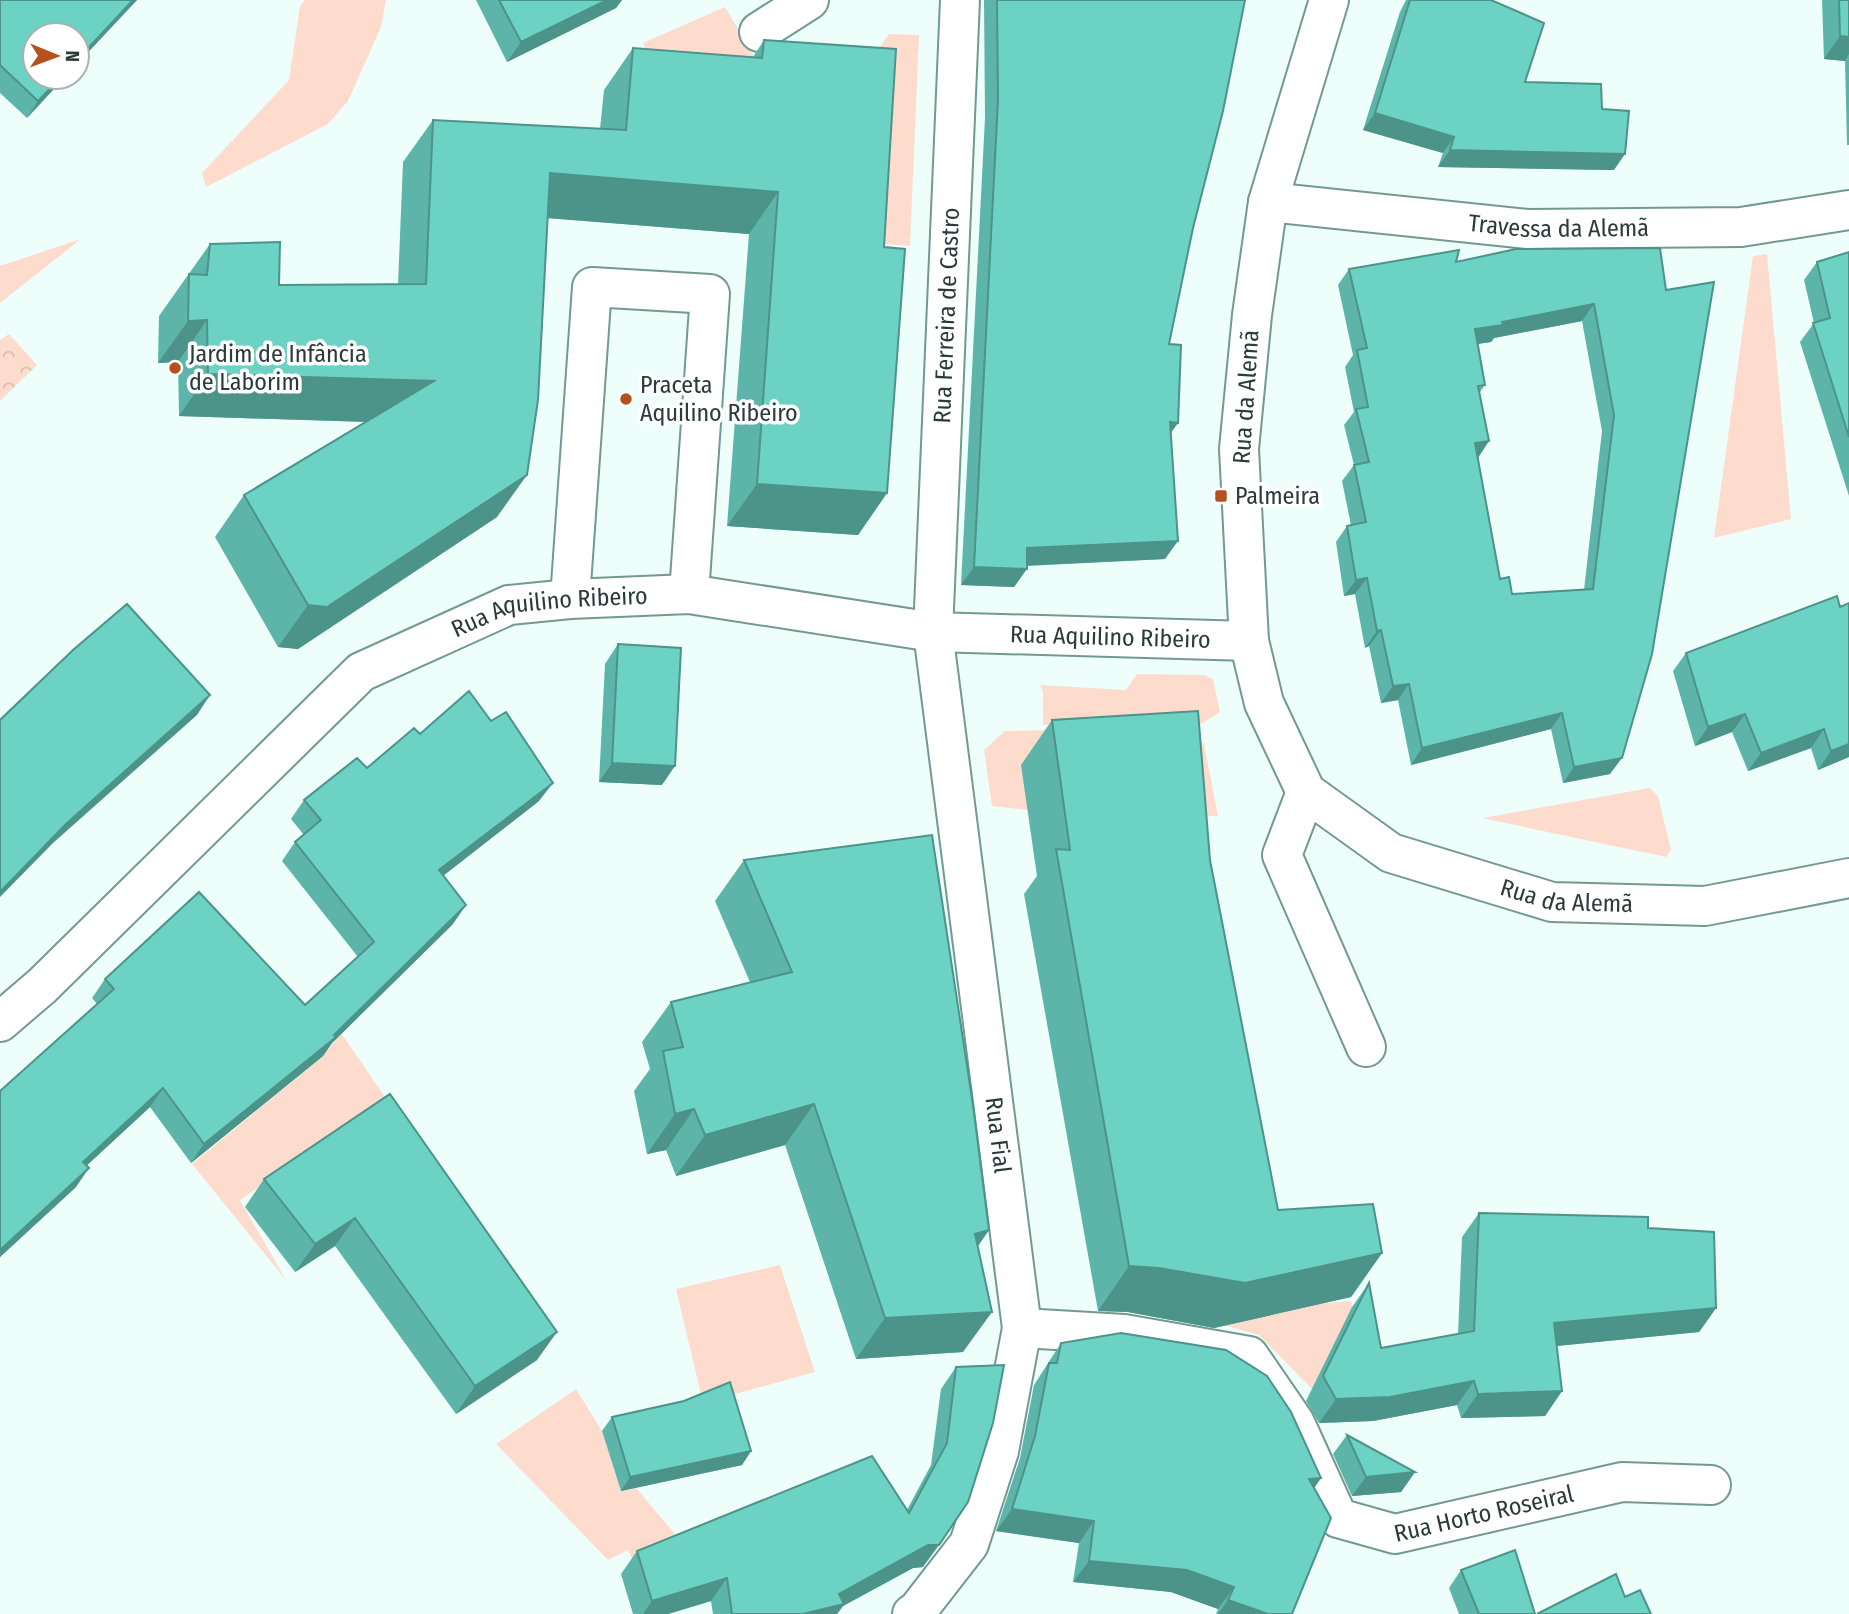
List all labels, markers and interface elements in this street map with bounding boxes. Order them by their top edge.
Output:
north arrow [21,21,91,91]
text: N [61,50,84,62]
street label: Rua Ferreira de Castro [928,207,965,424]
street label: Travessa da Alemã [1467,209,1649,243]
street label: Rua da Alemã [1227,329,1265,465]
place label: Jardim de Infância de Laborim [189,340,367,396]
marker: Jardim de Infância de Laborim [167,360,183,376]
place label: Praceta Aquilino Ribeiro [640,371,798,427]
marker: Praceta Aquilino Ribeiro [618,391,634,407]
place label: Palmeira [1235,482,1320,510]
marker: Palmeira [1213,488,1229,504]
street label: Rua Aquilino Ribeiro [447,582,648,643]
street label: Rua Aquilino Ribeiro [1009,620,1211,654]
street label: Rua da Alemã [1497,873,1633,918]
street label: Rua Fial [979,1095,1017,1175]
street label: Rua Horto Roseiral [1391,1480,1576,1548]

